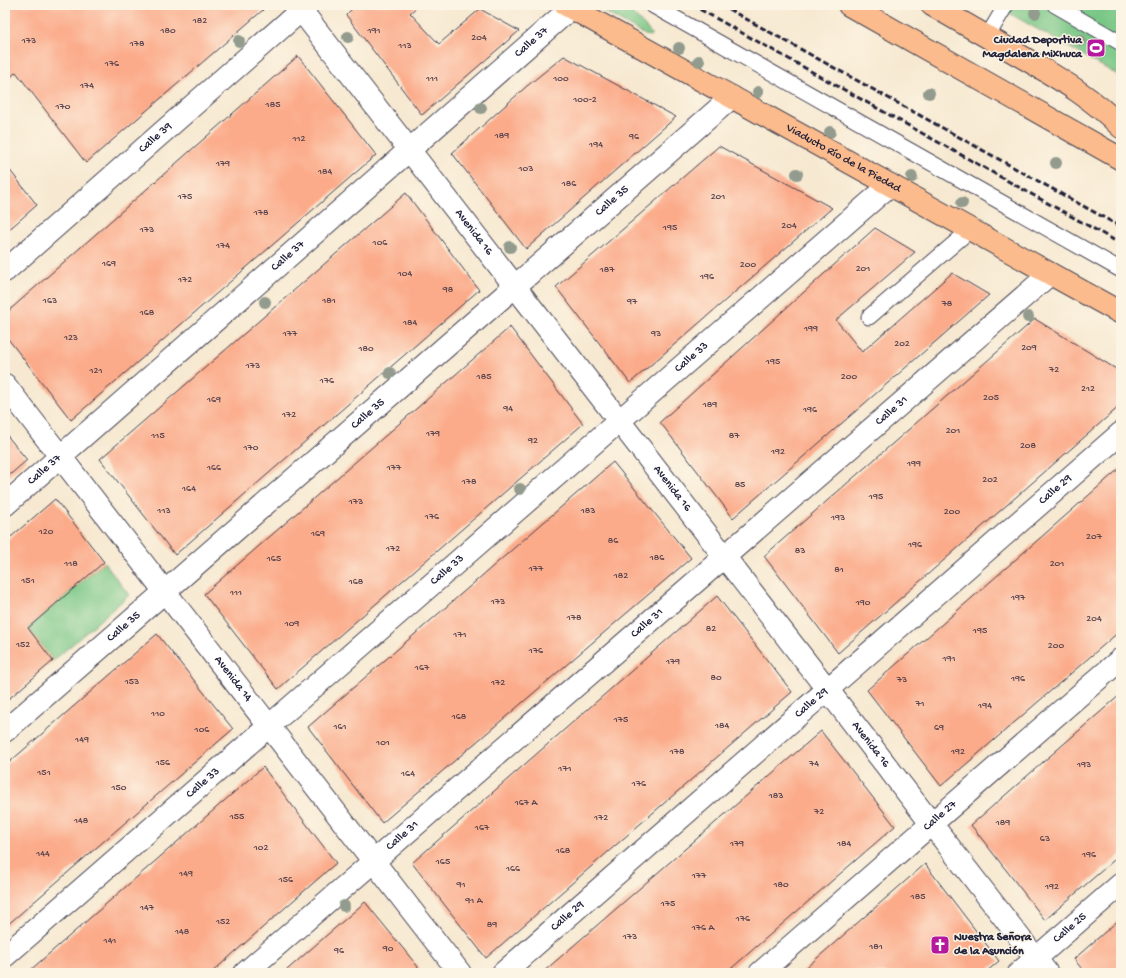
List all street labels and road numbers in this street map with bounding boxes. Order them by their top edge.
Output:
street label: Calle 37 [512,24,552,61]
street label: Calle 39 [136,120,175,157]
street label: Viaducto Río de la Piedad [782,121,904,197]
street label: Calle 35 [593,183,632,220]
street label: Avenida 16 [451,207,496,259]
street label: Calle 37 [269,237,309,275]
street label: Calle 33 [672,339,712,376]
street label: Calle 31 [873,393,911,429]
street label: Calle 35 [349,396,388,433]
street label: Calle 37 [25,451,65,488]
street label: Avenida 16 [650,463,695,515]
street label: Calle 29 [1036,472,1075,508]
street label: Calle 33 [428,552,467,589]
street label: Calle 31 [628,605,667,641]
street label: Calle 35 [104,609,144,646]
street label: Avenida 14 [211,654,255,705]
street label: Calle 29 [792,685,831,721]
street label: Avenida 16 [848,719,893,771]
street label: Calle 33 [184,765,223,802]
street label: Calle 27 [921,797,960,834]
street label: Calle 31 [384,818,422,854]
street label: Calle 29 [548,898,587,935]
street label: Calle 25 [1051,910,1090,947]

